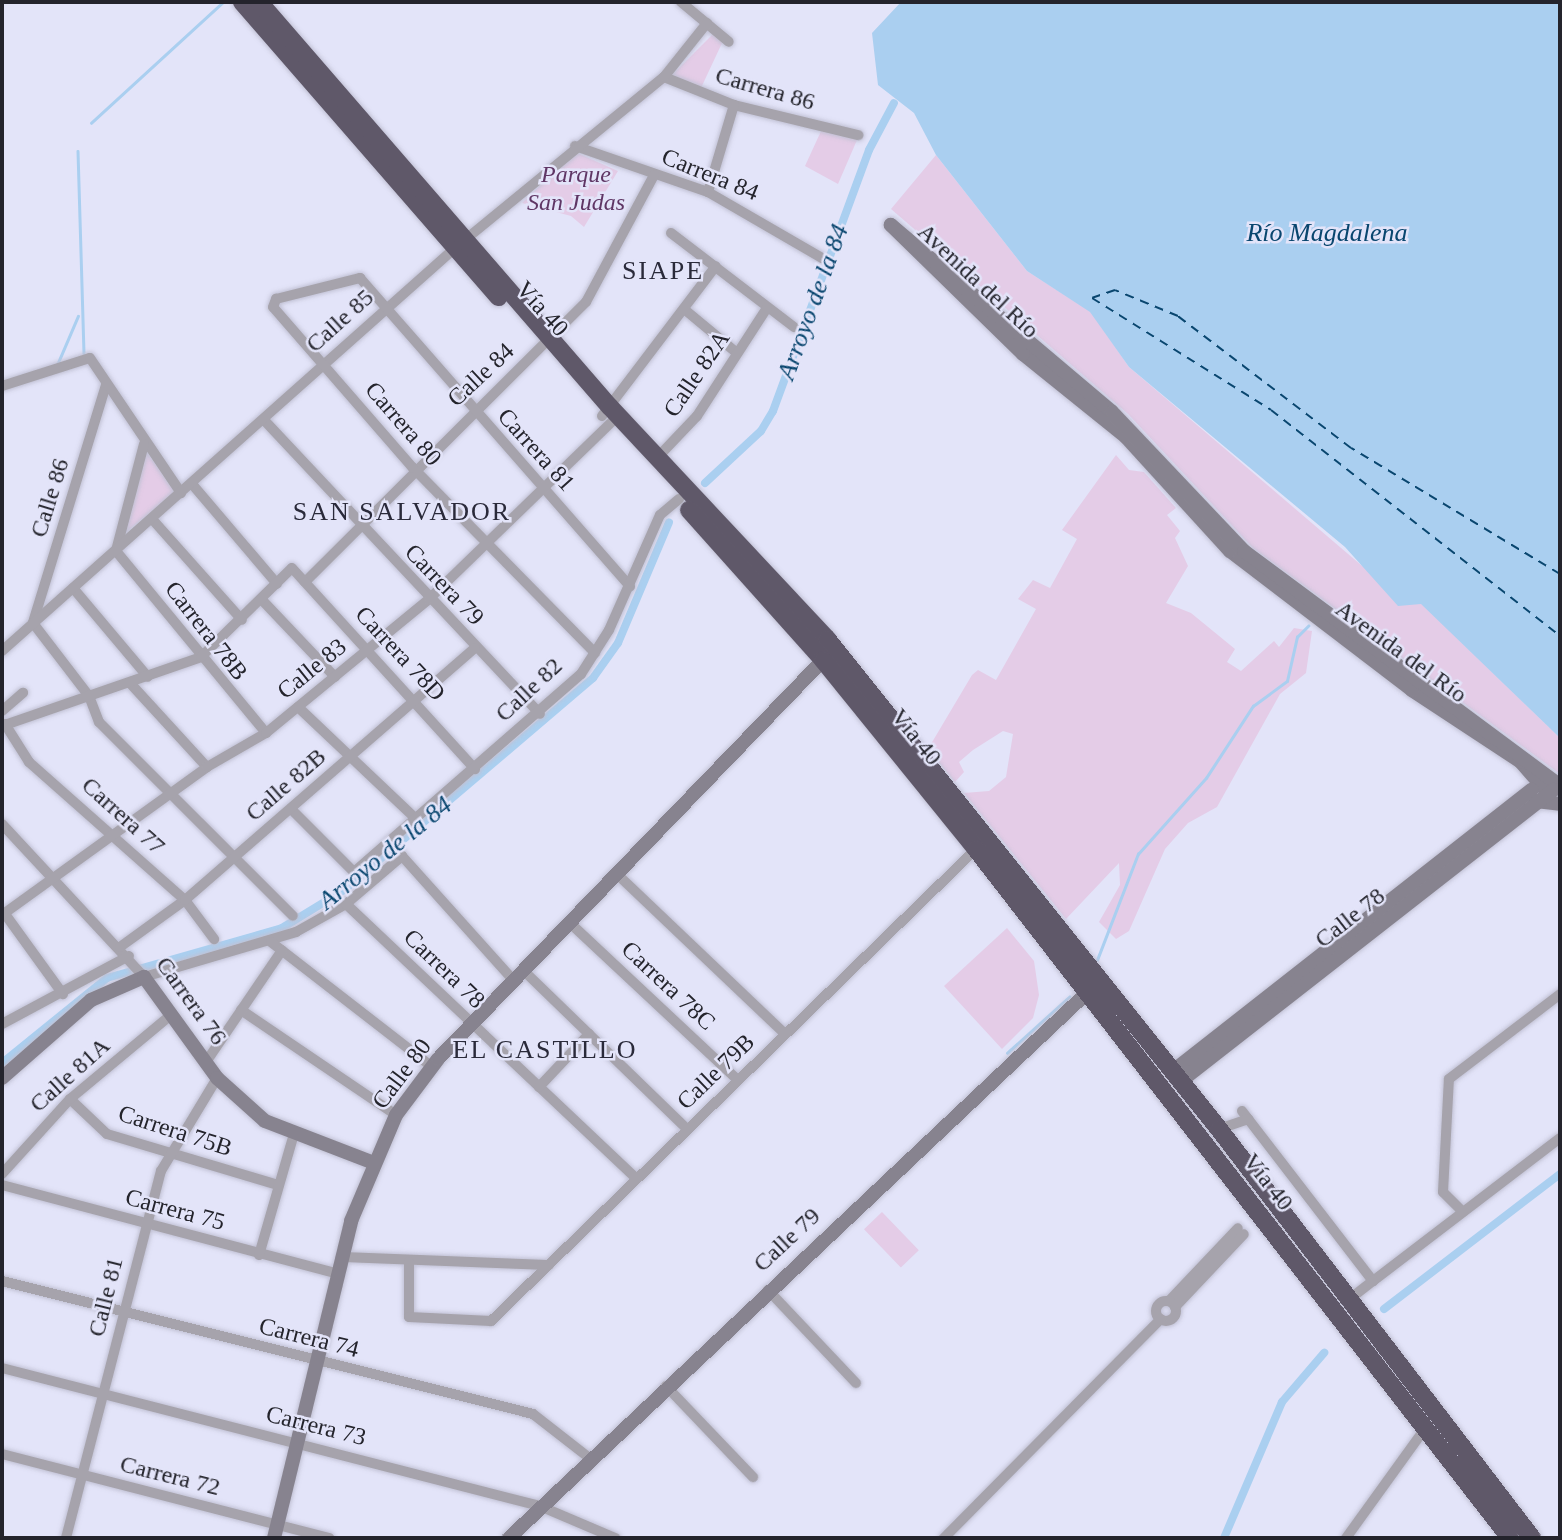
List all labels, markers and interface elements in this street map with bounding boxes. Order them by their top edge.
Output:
street label: Carrera 86 [712,61,818,117]
street label: Carrera 84 [657,143,763,207]
park label: Parque San Judas [527,161,625,217]
street label: Avenida del Río [911,217,1045,345]
water label: Río Magdalena [1246,217,1408,249]
water label: Arroyo de la 84 [770,220,856,384]
district label: SIAPE [623,255,703,287]
street label: Vía 40 [510,275,574,343]
street label: Calle 85 [300,283,380,359]
street label: Calle 82A [658,325,736,423]
street label: Calle 84 [442,337,520,413]
street label: Carrera 80 [359,376,447,472]
street label: Carrera 81 [491,402,581,498]
street label: Calle 86 [24,455,76,541]
district label: SAN SALVADOR [294,496,510,528]
street label: Carrera 79 [398,538,490,632]
street label: Carrera 78B [158,576,254,686]
street label: Avenida del Río [1330,595,1472,709]
street label: Carrera 78D [349,601,451,707]
street label: Calle 83 [272,632,352,706]
street label: Calle 82 [490,652,568,728]
street label: Vía 40 [884,703,948,771]
street label: Calle 82B [240,742,332,828]
street label: Carrera 77 [75,771,171,861]
water label: Arroyo de la 84 [312,790,458,916]
street label: Calle 78 [1309,882,1391,954]
street label: Carrera 78 [397,923,491,1015]
street label: Carrera 78C [615,935,721,1037]
street label: Carrera 76 [149,951,233,1051]
street label: Calle 79B [671,1028,761,1116]
street label: Calle 81A [24,1032,116,1118]
street label: Calle 80 [366,1033,438,1115]
district label: EL CASTILLO [453,1034,637,1066]
street label: Carrera 75B [114,1099,236,1163]
street label: Vía 40 [1237,1148,1299,1216]
street label: Carrera 75 [122,1183,228,1237]
street label: Calle 79 [748,1202,826,1278]
street label: Calle 81 [82,1254,130,1340]
street label: Carrera 74 [256,1312,362,1364]
street label: Carrera 73 [263,1400,369,1452]
street label: Carrera 72 [117,1450,223,1502]

